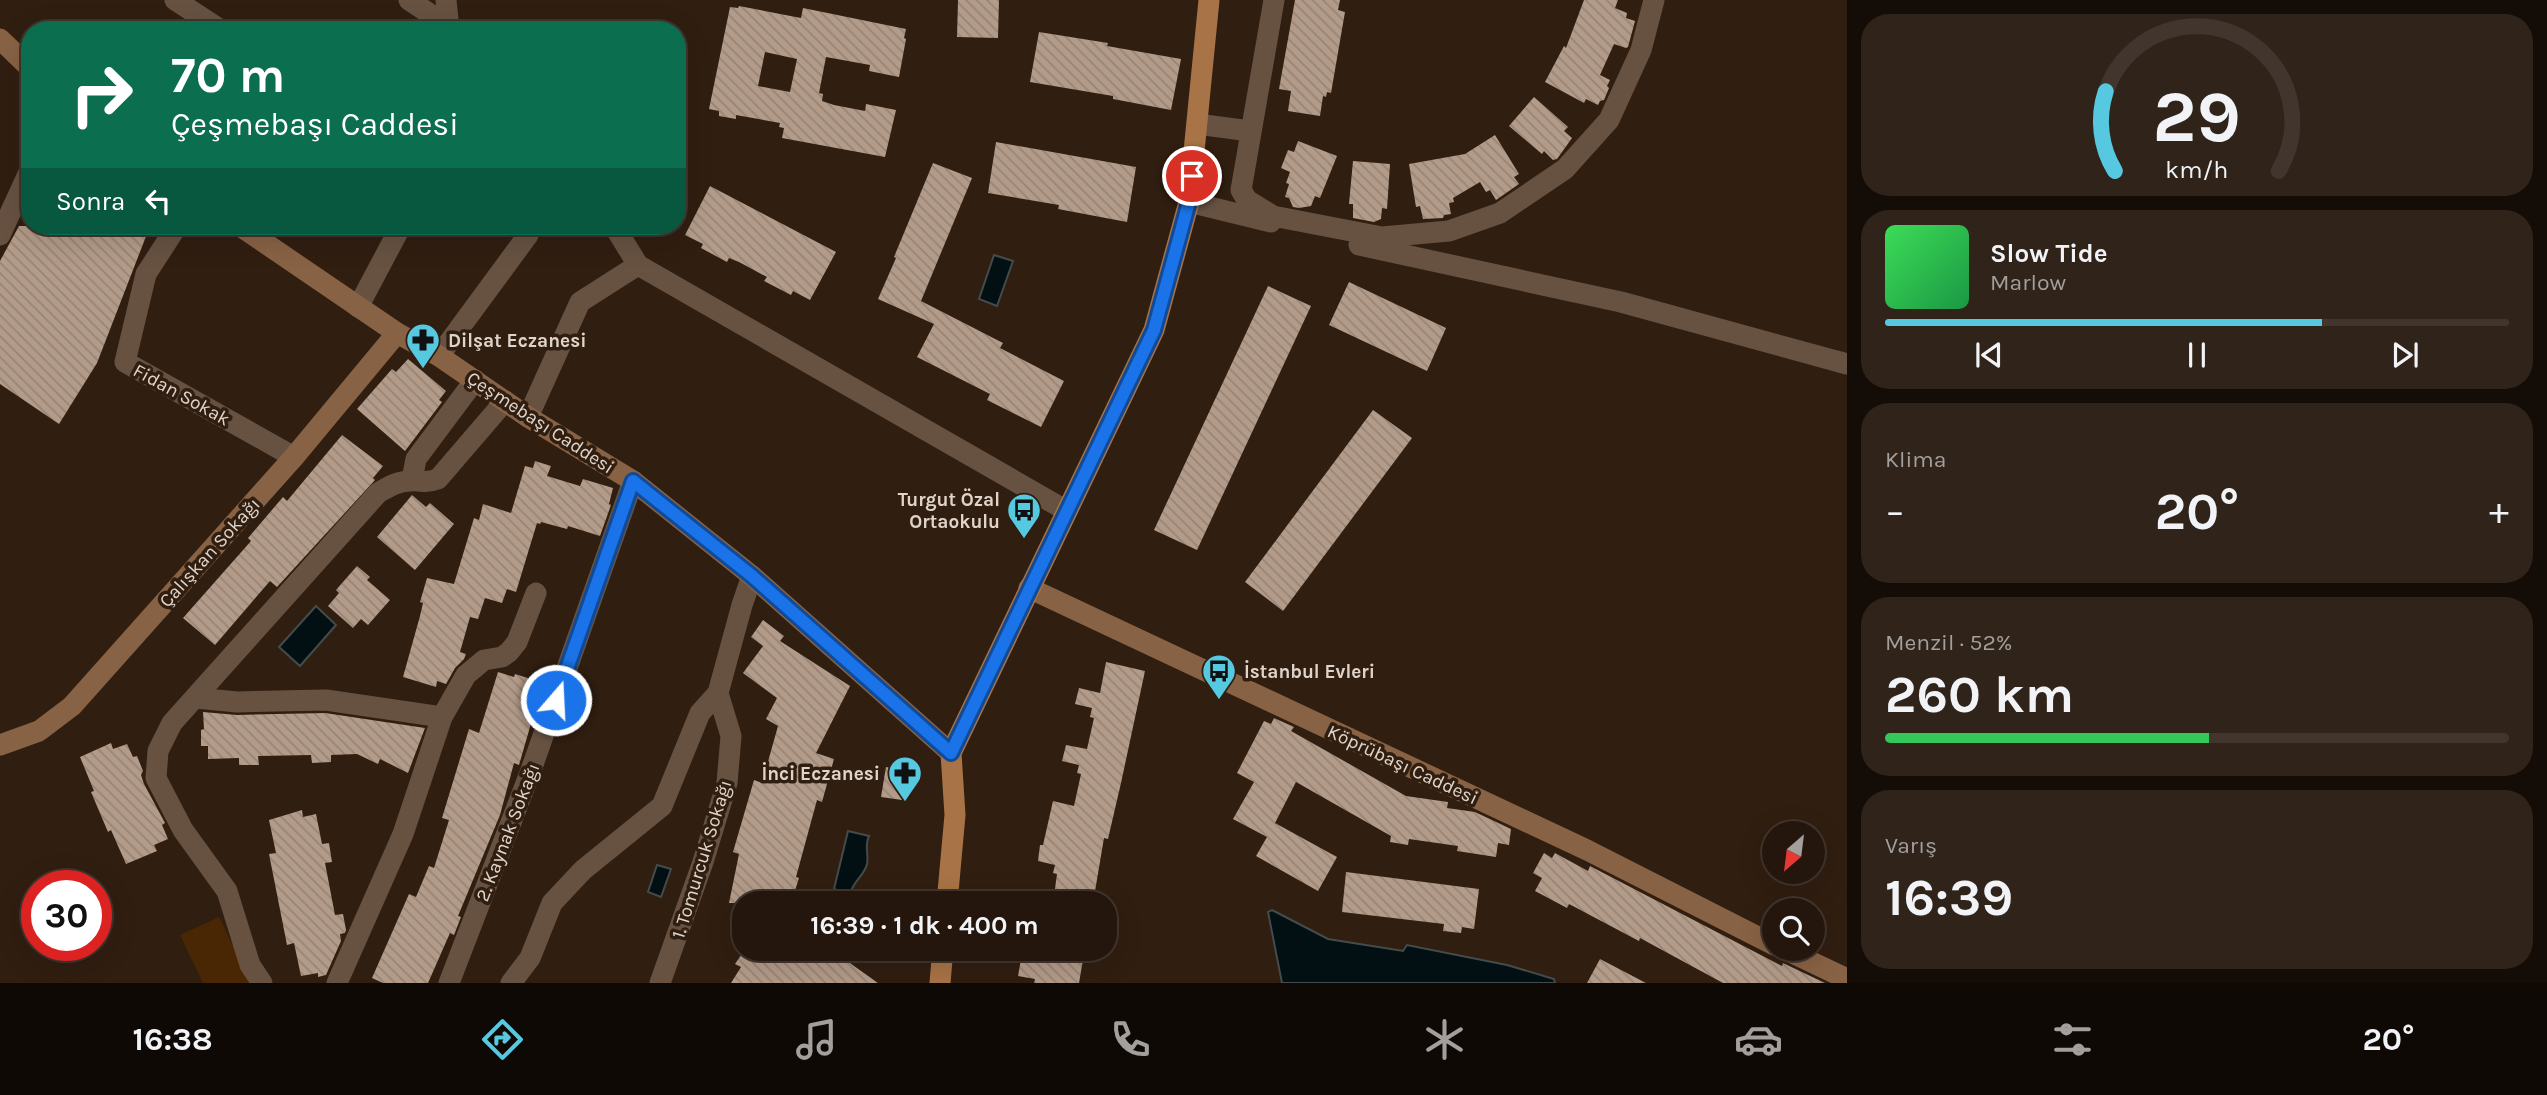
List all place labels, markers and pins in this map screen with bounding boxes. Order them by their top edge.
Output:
pin [1162,146,1222,206]
pharmacy icon: Dilşat Eczanesi [404,321,442,370]
place label: Dilşat Eczanesi [448,330,586,352]
place label: Turgut Özal Ortaokulu [898,488,1000,533]
bus stop icon: Turgut Özal Ortaokulu [1005,491,1043,540]
bus stop icon: İstanbul Evleri [1200,652,1238,701]
place label: İstanbul Evleri [1244,660,1375,683]
pharmacy icon: İnci Eczanesi [886,754,924,803]
place label: İnci Eczanesi [761,762,880,785]

